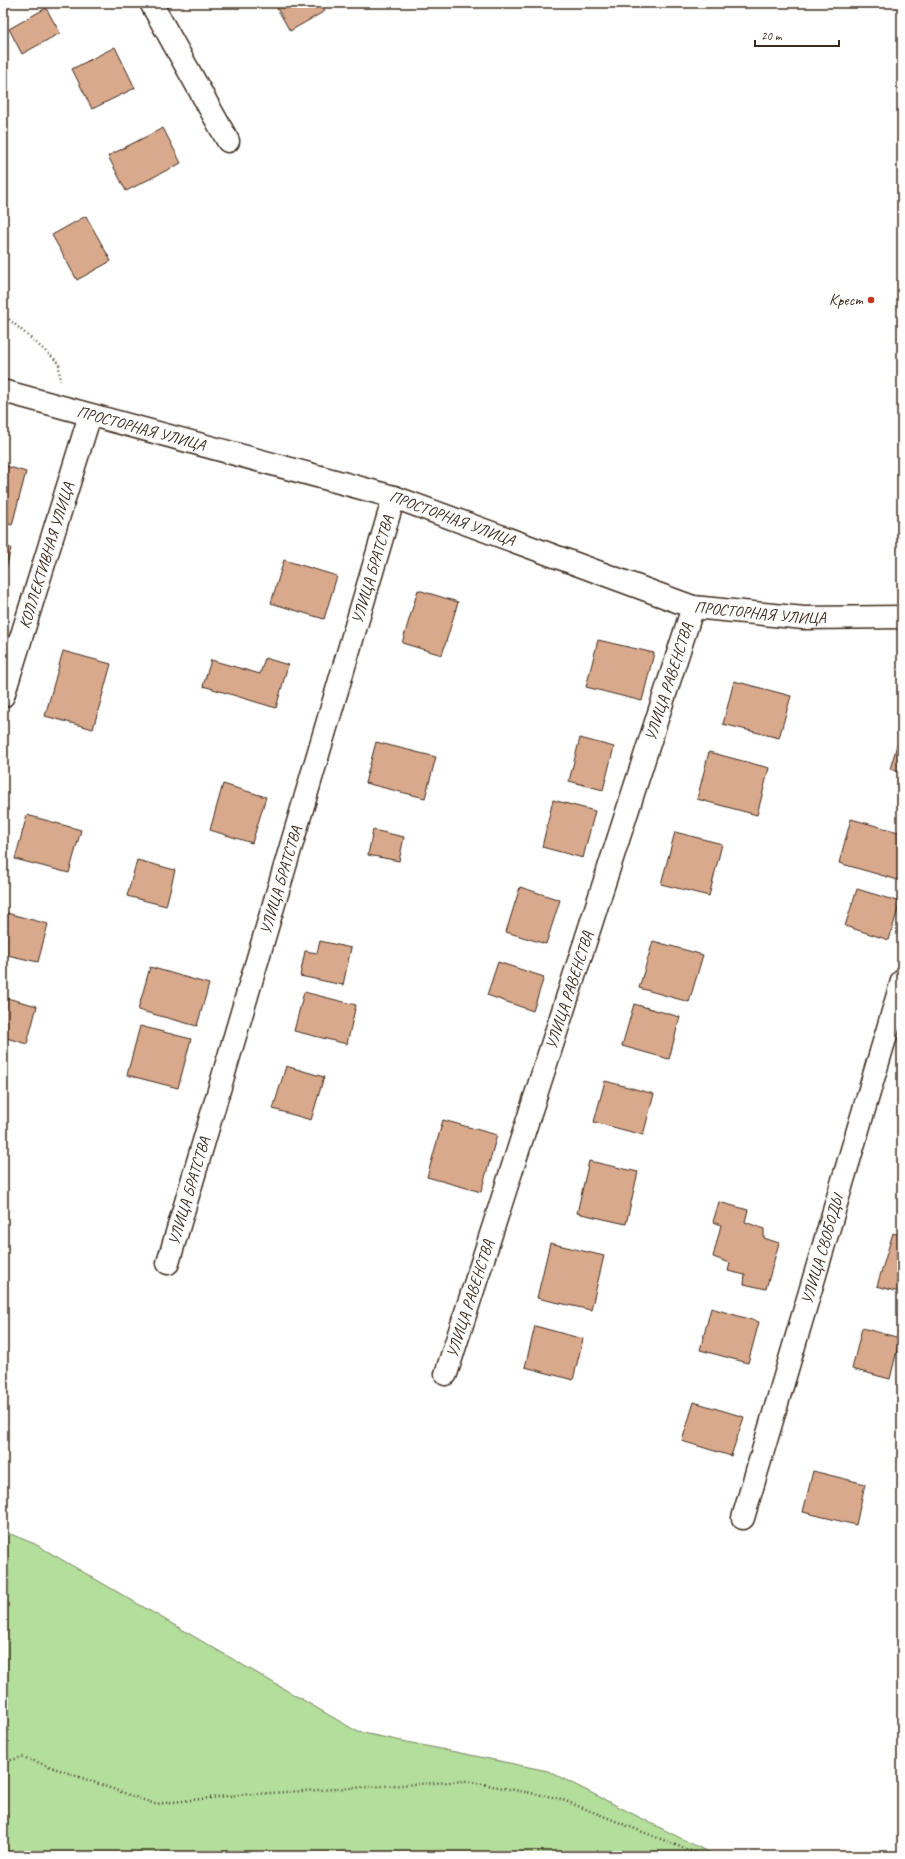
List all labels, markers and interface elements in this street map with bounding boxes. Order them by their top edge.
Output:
scale bar [755,22,839,48]
text: 20 m [761,28,783,44]
place label: Крест [829,290,864,310]
marker: Крест [866,295,876,305]
street label: ПРОСТОРНАЯ УЛИЦА [75,401,208,456]
street label: КОЛЛЕКТИВНАЯ УЛИЦА [14,479,79,631]
street label: ПРОСТОРНАЯ УЛИЦА [387,486,518,551]
street label: УЛИЦА БРАТСТВА [347,512,398,626]
street label: ПРОСТОРНАЯ УЛИЦА [693,597,827,629]
street label: УЛИЦА РАВЕНСТВА [641,620,697,743]
street label: УЛИЦА БРАТСТВА [256,823,307,937]
street label: УЛИЦА РАВЕНСТВА [541,928,598,1052]
street label: УЛИЦА БРАТСТВА [164,1134,215,1247]
street label: УЛИЦА СВОБОДЫ [797,1189,849,1306]
street label: УЛИЦА РАВЕНСТВА [442,1237,499,1360]

